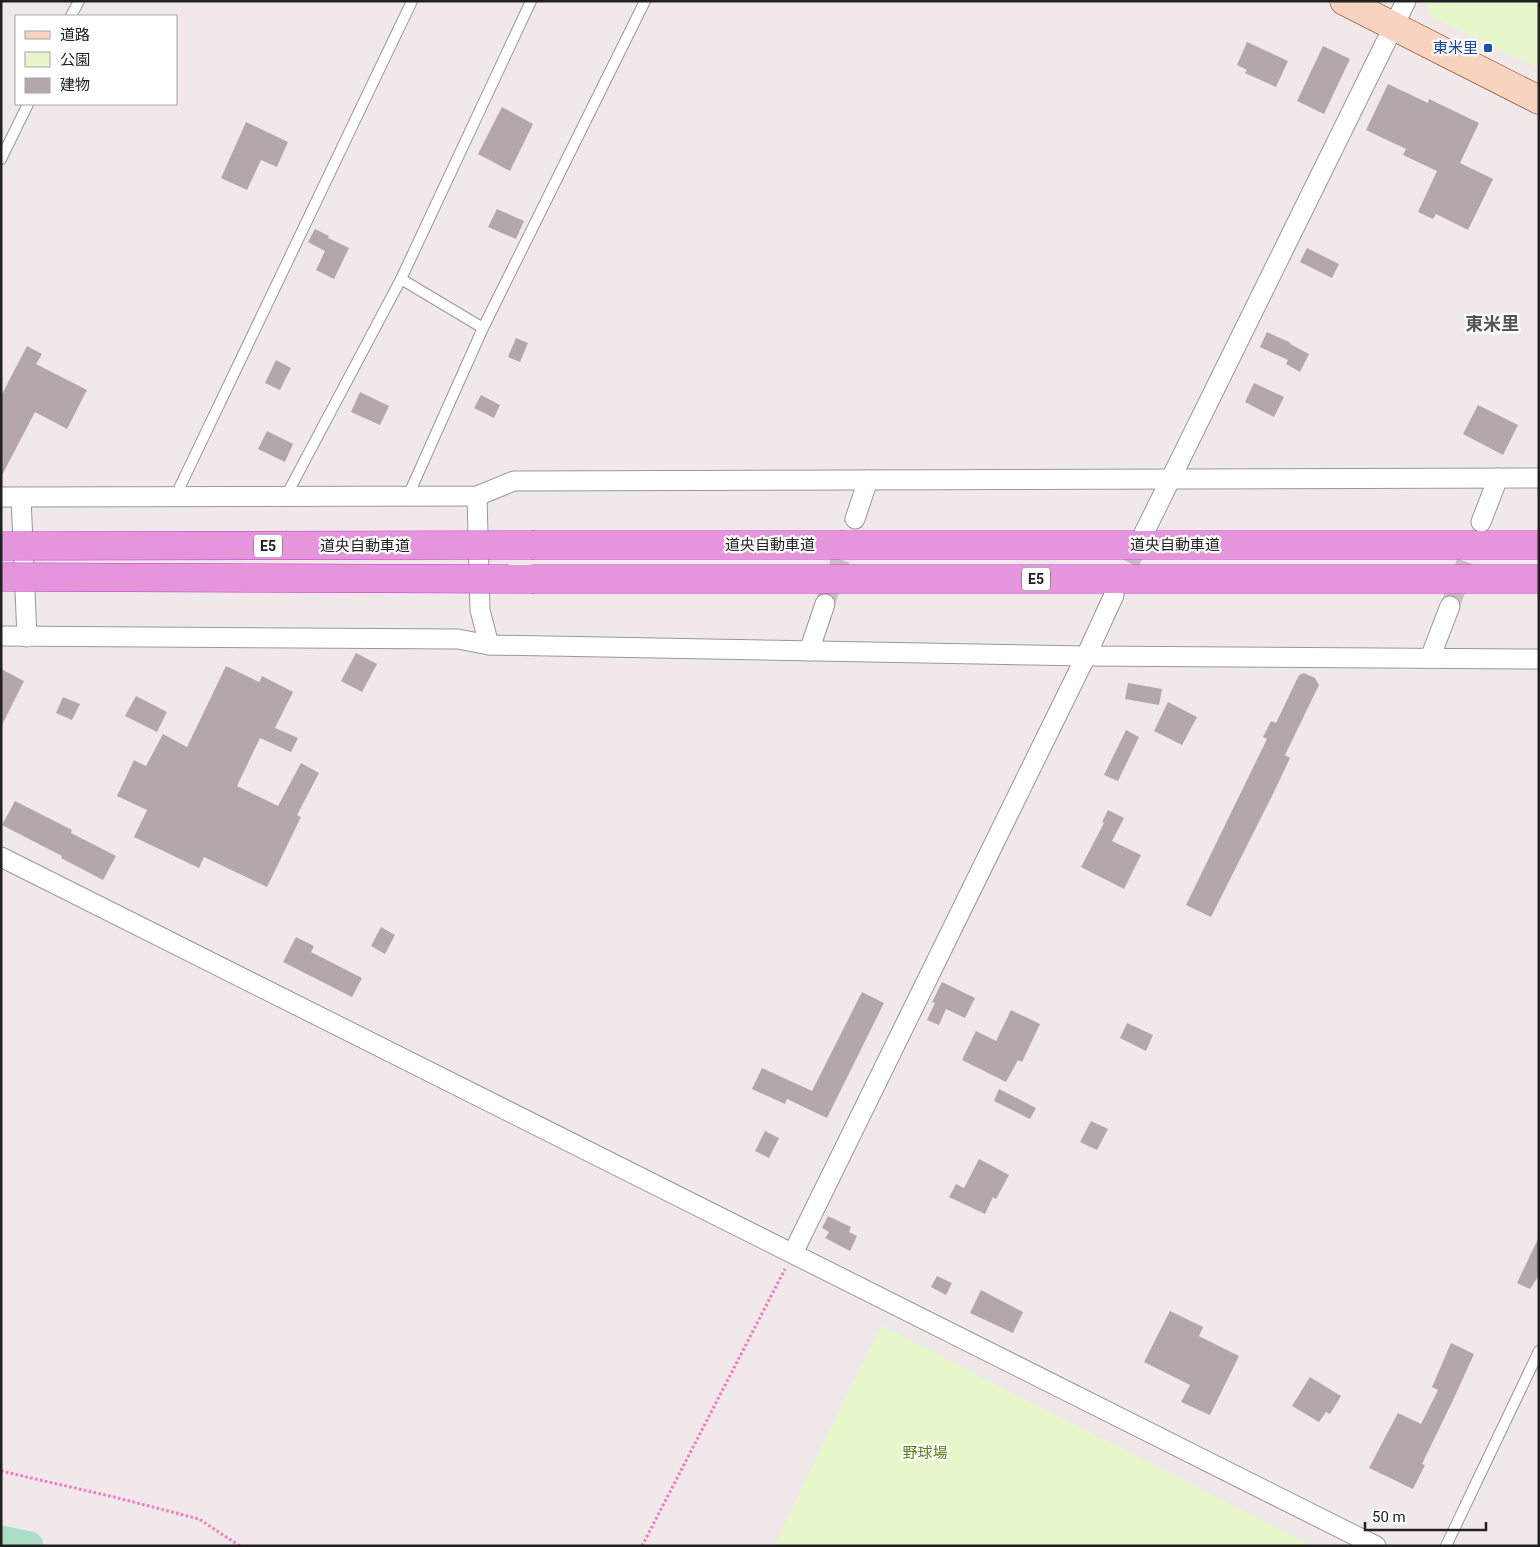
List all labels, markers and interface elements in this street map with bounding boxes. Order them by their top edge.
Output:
legend [15,15,178,105]
text: 道路 [60,26,90,44]
place label: 東米里 [1433,39,1478,57]
marker: 東米里 [1482,42,1494,54]
text: 公園 [60,51,90,69]
text: 建物 [60,76,90,94]
district label: 東米里 [1465,313,1519,334]
road number: E5 [254,534,282,558]
street label: 道央自動車道 [725,536,815,554]
street label: 道央自動車道 [1130,536,1220,554]
street label: 道央自動車道 [320,537,410,555]
road number: E5 [1022,568,1050,590]
park label: 野球場 [902,1444,948,1462]
scale bar [1365,1500,1486,1532]
text: 50 m [1372,1508,1406,1526]

